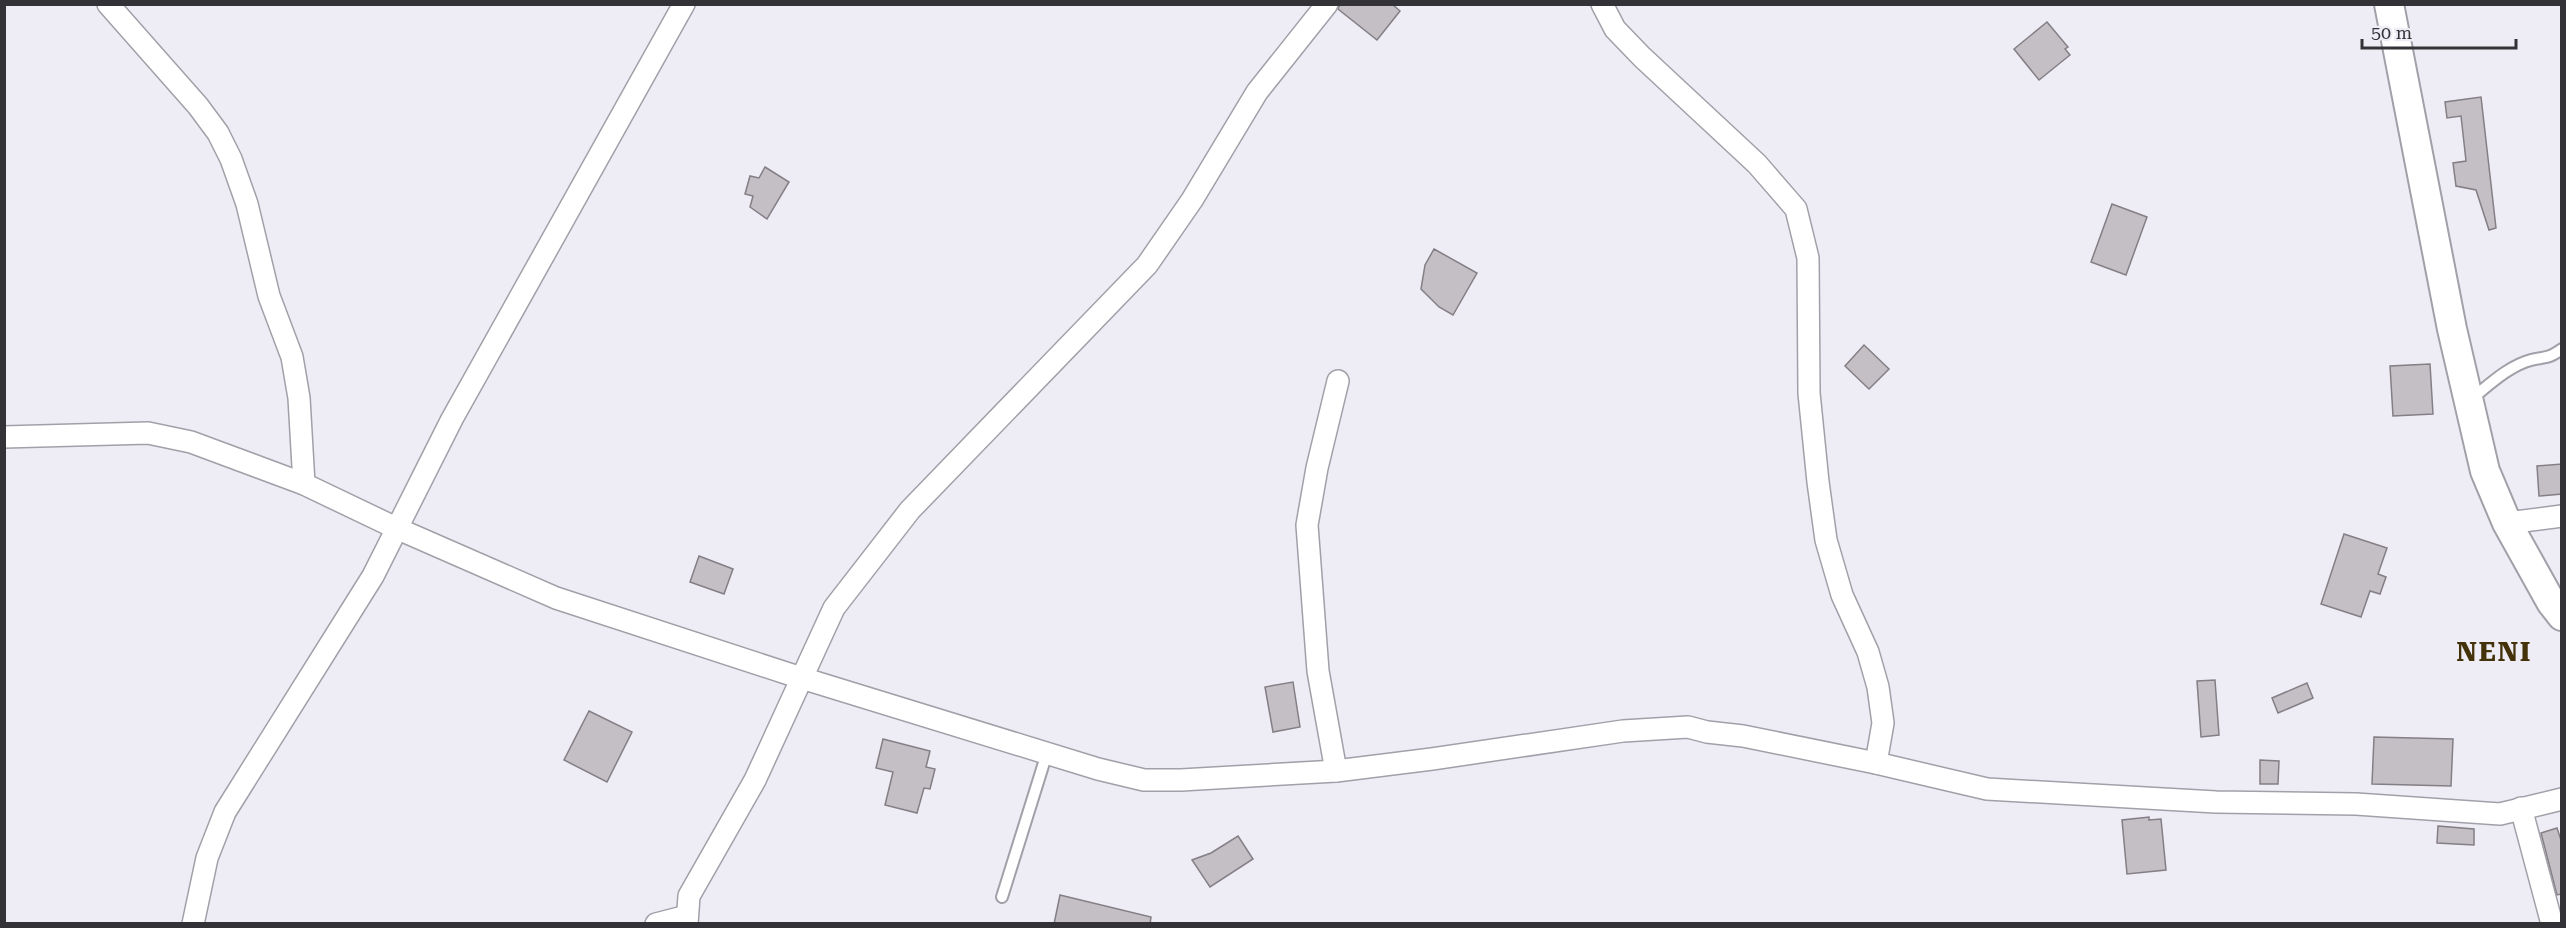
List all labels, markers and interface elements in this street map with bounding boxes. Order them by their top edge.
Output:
scale bar [2362,12,2516,50]
text: 50 m [2371,22,2412,43]
district label: NENI [2456,636,2532,668]

